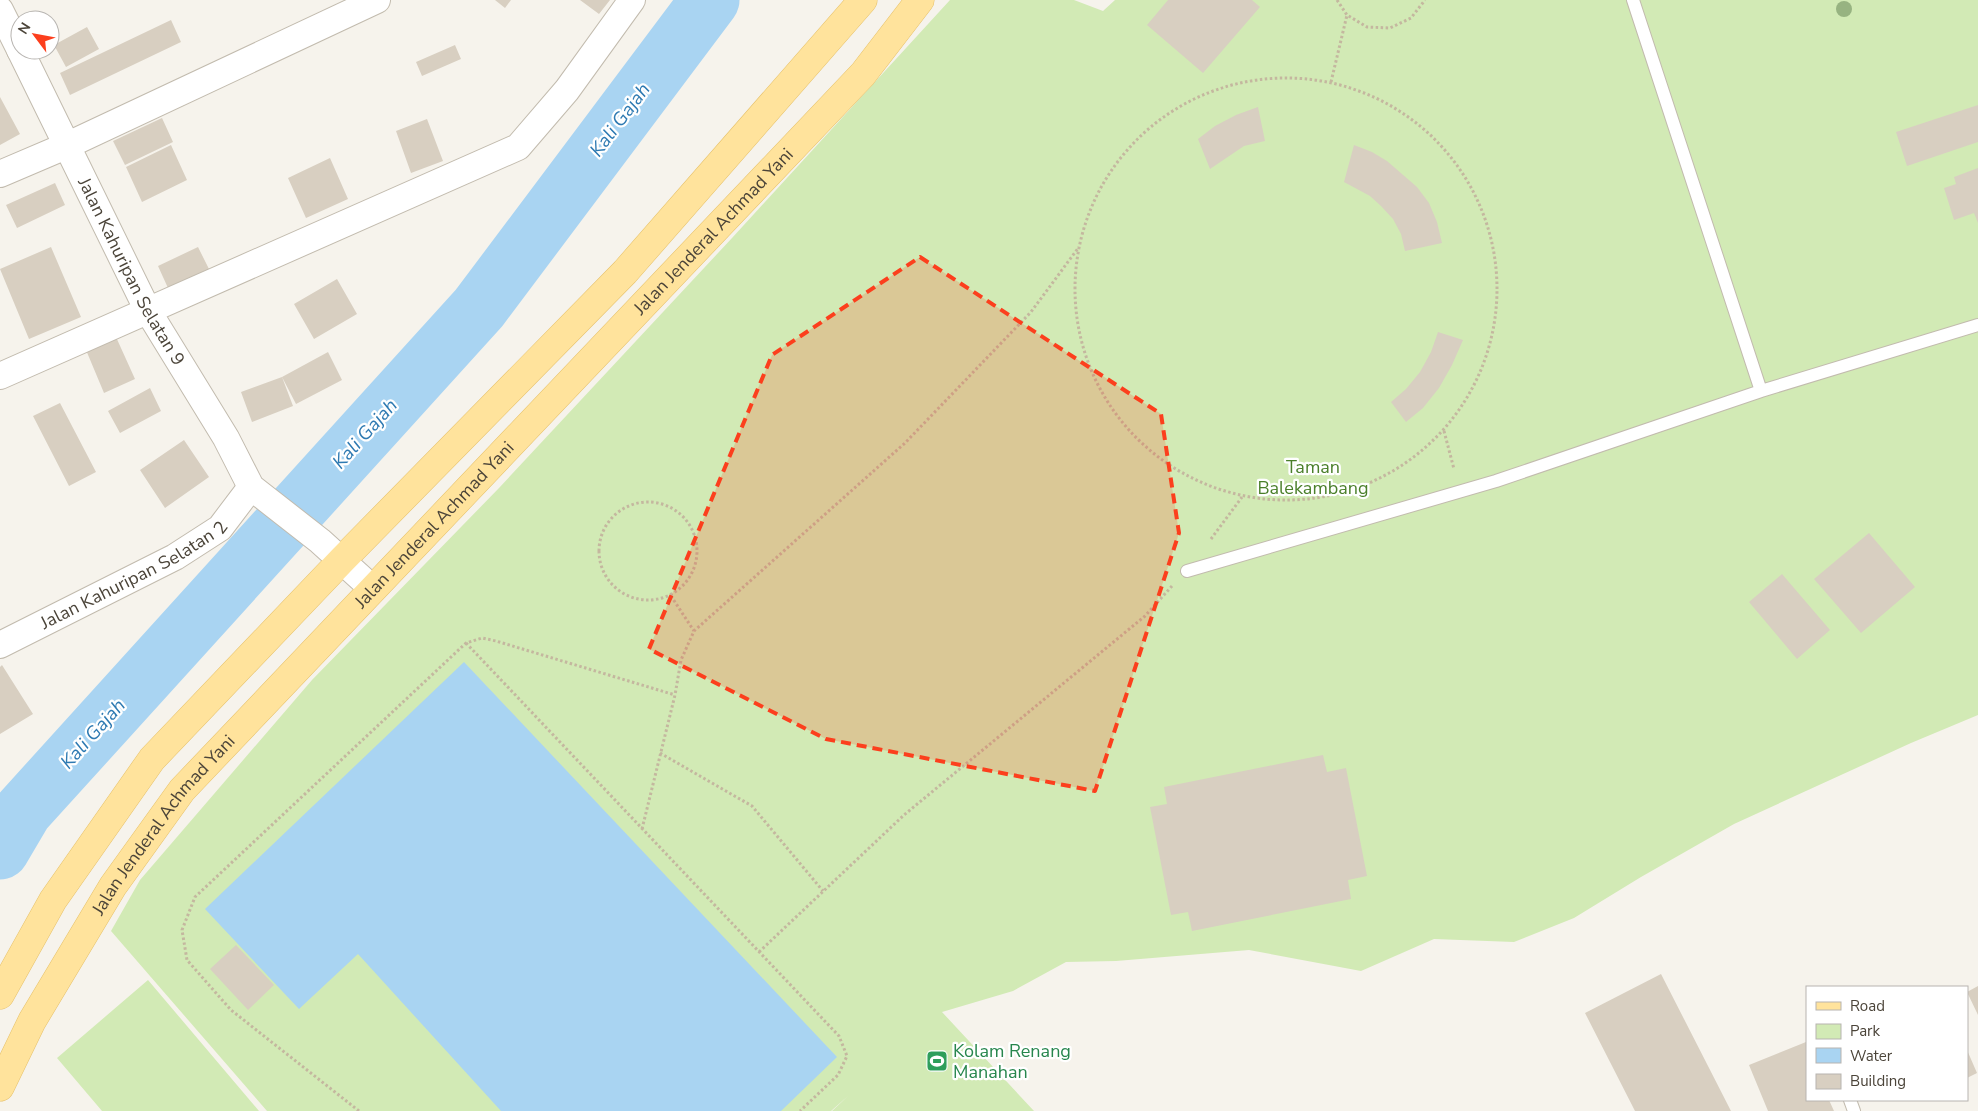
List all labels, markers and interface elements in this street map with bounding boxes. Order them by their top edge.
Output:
north arrow [10,10,60,60]
text: N [14,19,35,38]
water label: Kali Gajah [584,78,656,162]
street label: Jalan Jenderal Achmad Yani [628,143,798,321]
street label: Jalan Kahuripan Selatan 9 [72,173,191,370]
water label: Kali Gajah [327,393,403,475]
street label: Jalan Jenderal Achmad Yani [348,436,519,614]
park label: Taman Balekambang [1257,455,1369,500]
street label: Jalan Kahuripan Selatan 2 [35,516,233,635]
water label: Kali Gajah [55,693,131,775]
street label: Jalan Jenderal Achmad Yani [86,730,240,920]
legend [1806,986,1968,1101]
text: Road [1850,996,1885,1016]
text: Park [1850,1021,1880,1041]
place label: Kolam Renang Manahan [953,1039,1071,1084]
text: Water [1850,1046,1893,1066]
sports icon: Kolam Renang Manahan [925,1049,949,1073]
text: Building [1850,1071,1906,1091]

